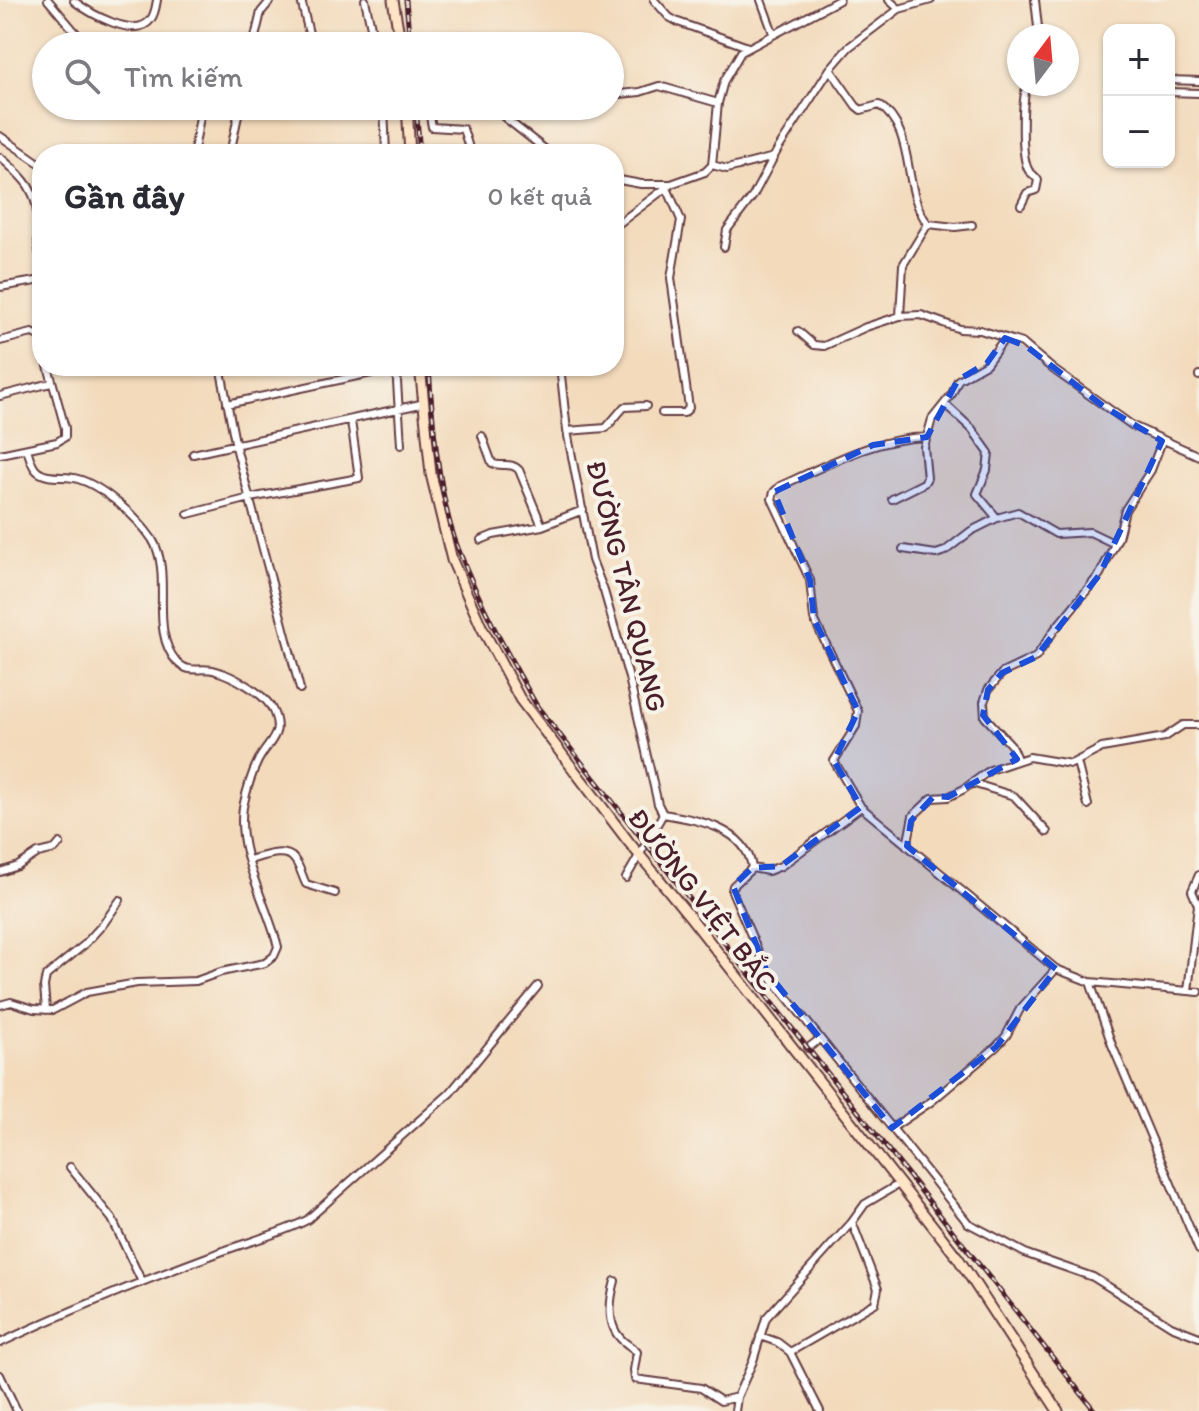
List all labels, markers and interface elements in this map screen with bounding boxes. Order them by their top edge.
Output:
north arrow [1007,24,1079,96]
map controls [1103,24,1175,168]
button: + [1103,24,1175,96]
search box [32,32,624,120]
icon: search [60,54,104,98]
text: Tìm kiếm [124,58,243,95]
button: − [1103,96,1175,168]
text: Gần đây [64,176,185,217]
text: 0 kết quả [487,180,592,212]
street label: ĐƯỜNG TÂN QUANG [579,457,675,715]
street label: ĐƯỜNG VIỆT BẮC [621,801,785,997]

